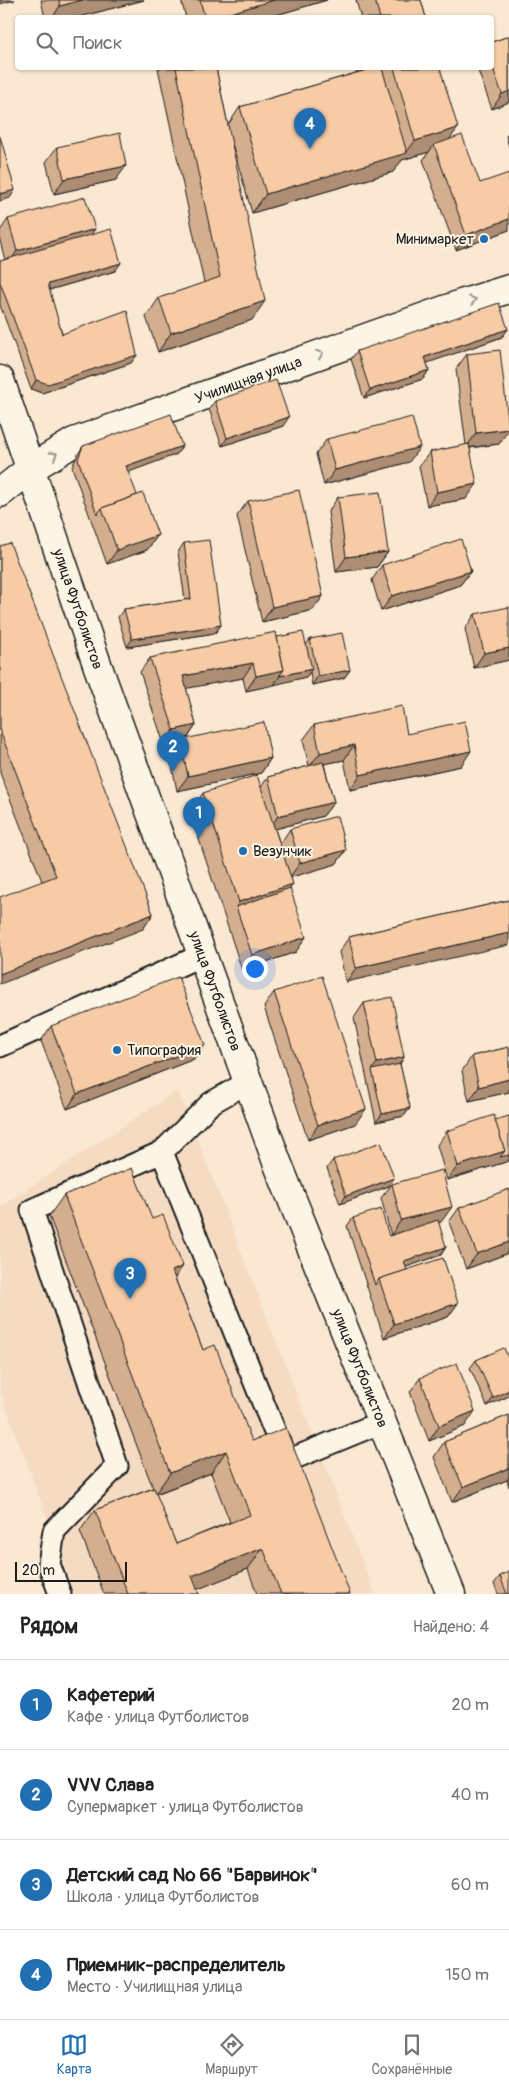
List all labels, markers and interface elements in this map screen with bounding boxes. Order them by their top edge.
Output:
search box [15,15,494,70]
icon: search [33,29,61,57]
text: Поиск [73,31,123,55]
pin: 4 [294,108,326,149]
place label: Минимаркет [396,230,474,249]
marker: Минимаркет [478,233,490,245]
one-way arrow [468,296,477,306]
one-way arrow [315,350,324,360]
street label: Училищная улица [192,352,304,408]
one-way arrow [48,451,57,461]
street label: улица Футболистов [48,545,108,672]
pin: 2 [157,731,189,772]
pin: 1 [183,797,215,838]
place label: Везунчик [253,842,312,861]
marker: Везунчик [237,845,249,857]
street label: улица Футболистов [185,928,246,1054]
your location [242,956,268,982]
place label: Типография [127,1041,201,1060]
marker: Типография [111,1044,123,1056]
pin: 3 [114,1258,146,1299]
street label: улица Футболистов [327,1305,392,1430]
scale bar [15,1559,128,1582]
text: 20 m [22,1562,55,1579]
text: Рядом [20,1613,78,1640]
text: Найдено: 4 [413,1617,489,1637]
text: Кафетерий [67,1683,155,1707]
text: 1 [33,1695,39,1715]
text: 20 m [451,1695,489,1715]
text: Кафе · улица Футболистов [67,1707,249,1727]
text: VVV Слава [67,1773,154,1797]
text: 2 [32,1785,40,1805]
text: 40 m [451,1785,489,1805]
text: Супермаркет · улица Футболистов [67,1797,304,1817]
text: Детский сад № 66 "Барвинок" [67,1863,318,1887]
text: 3 [32,1875,40,1895]
text: 60 m [451,1875,489,1895]
text: Школа · улица Футболистов [67,1887,259,1907]
text: Приемник-распределитель [67,1953,286,1977]
text: 4 [31,1965,41,1985]
text: 150 m [445,1965,489,1985]
text: Место · Училищная улица [67,1977,242,1997]
tab: Карта [57,2031,92,2078]
tab: Маршрут [205,2031,258,2078]
tab: Сохранённые [371,2031,452,2078]

